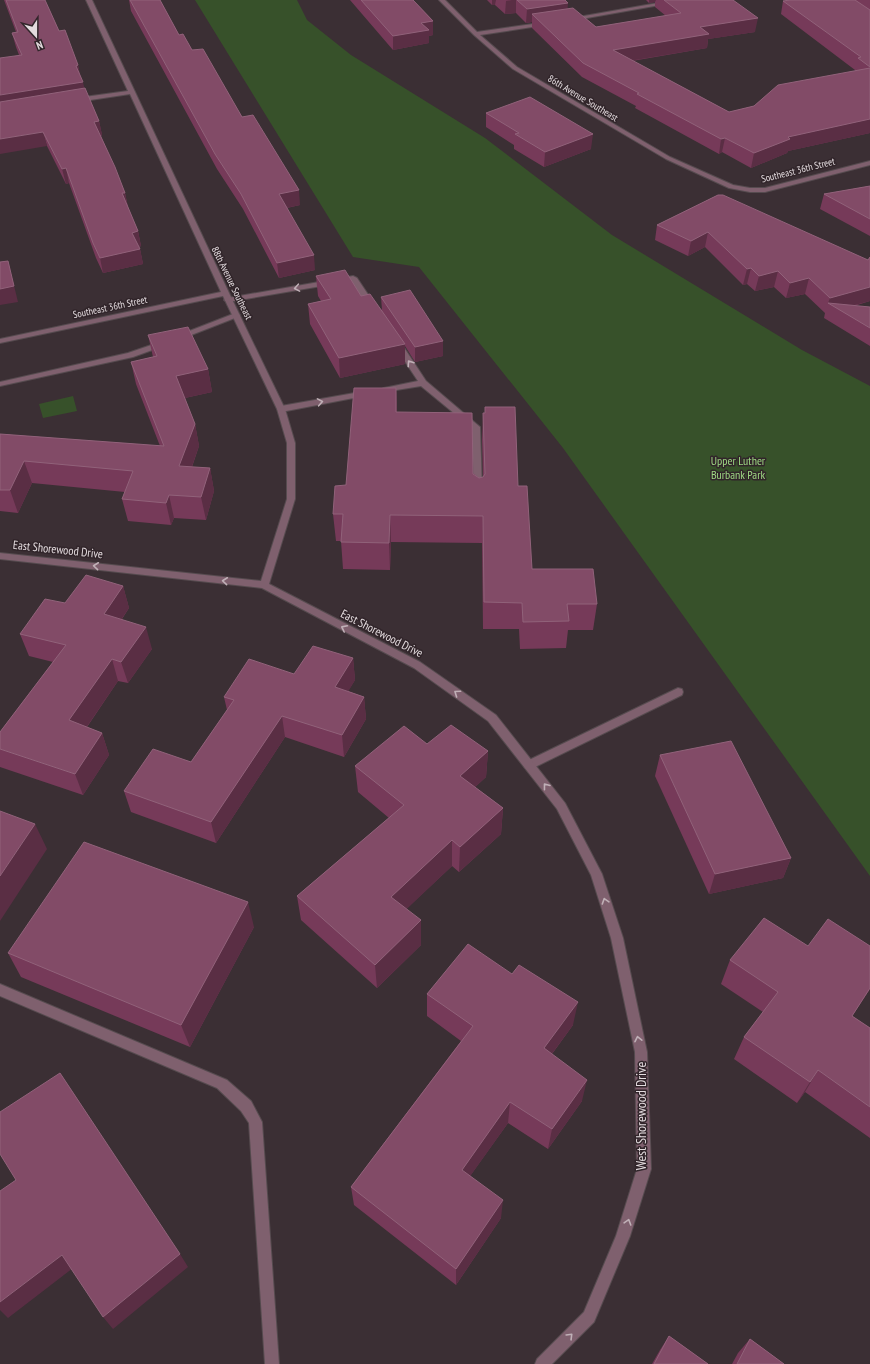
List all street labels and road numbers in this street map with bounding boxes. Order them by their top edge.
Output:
street label: 86th Avenue Southeast [545,72,621,124]
street label: Southeast 36th Street [760,155,836,185]
street label: 88th Avenue Southeast [209,244,255,322]
street label: Southeast 36th Street [72,293,148,321]
street label: East Shorewood Drive [12,537,104,561]
street label: East Shorewood Drive [338,606,426,660]
street label: West Shorewood Drive [632,1061,650,1170]

